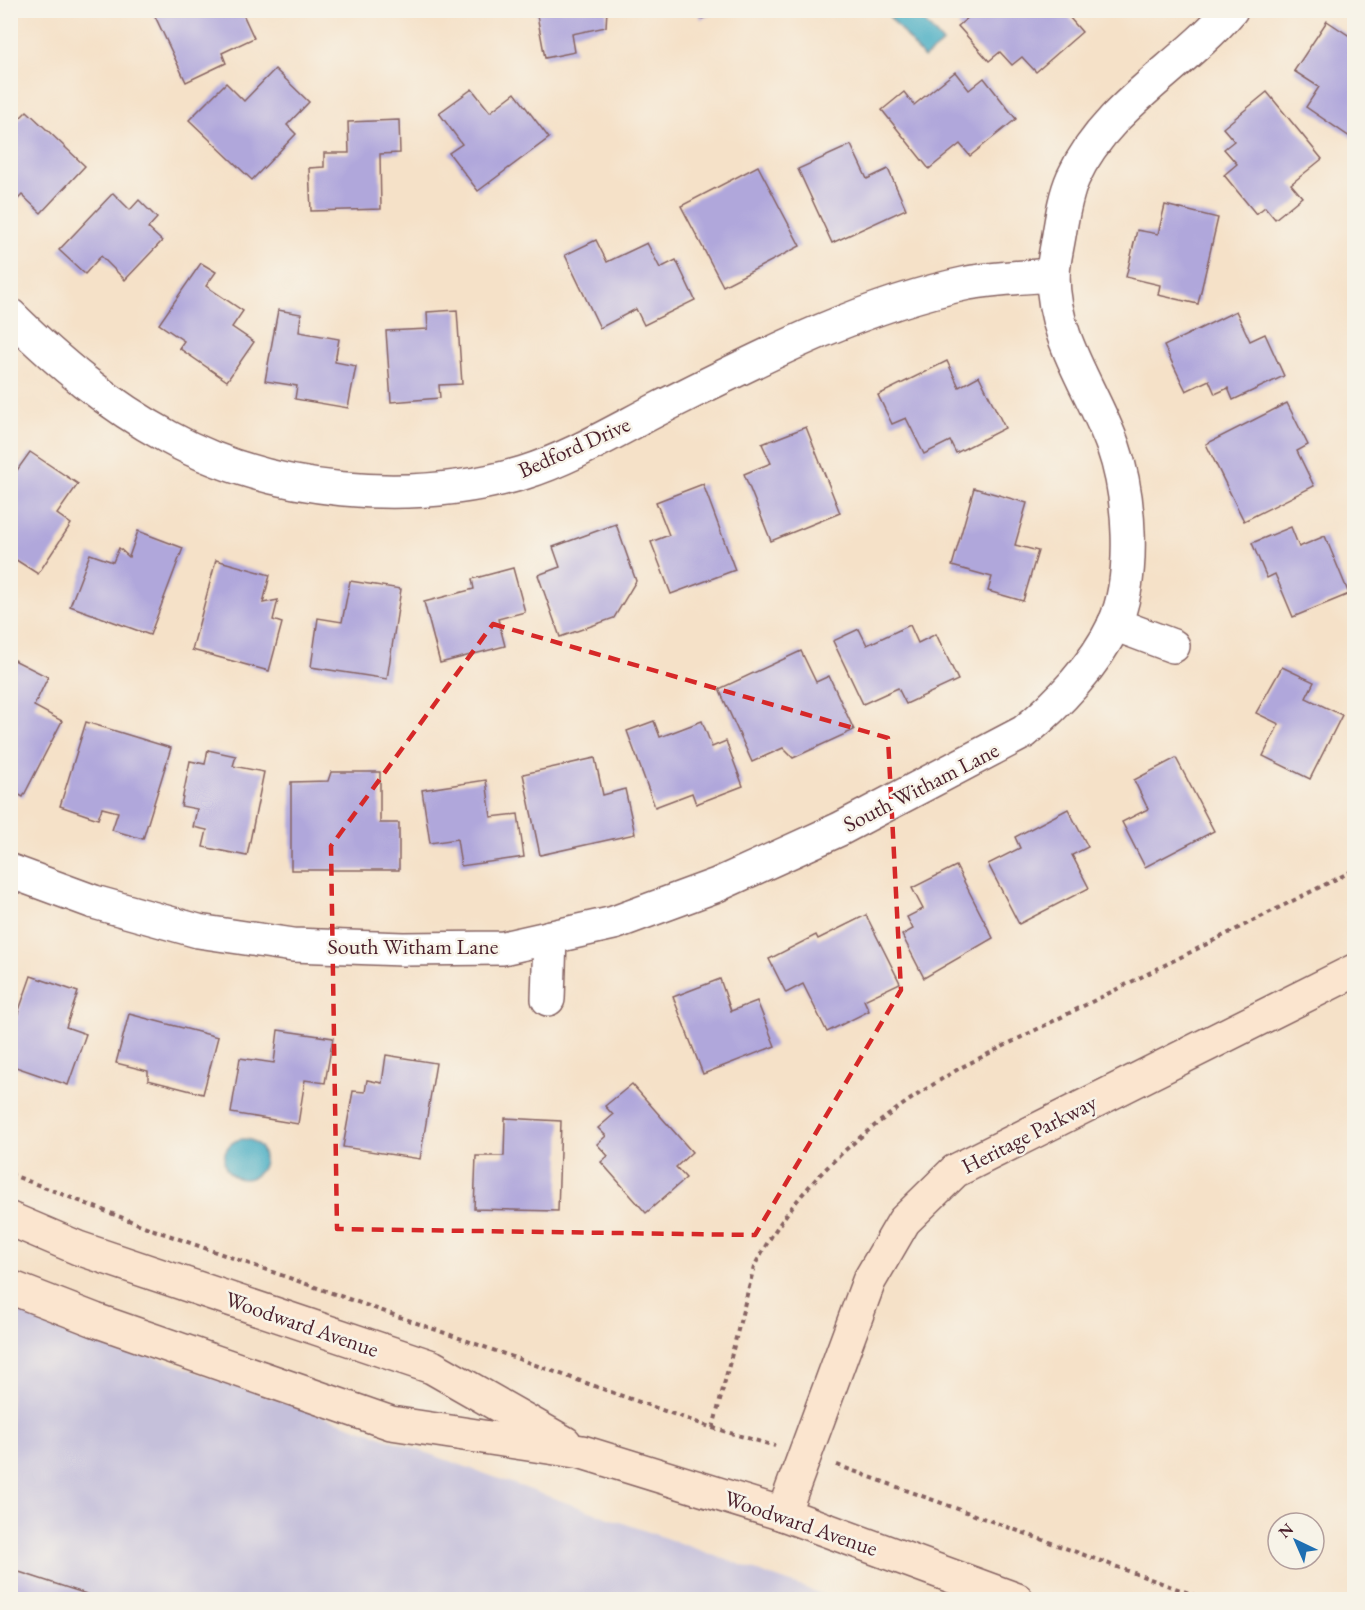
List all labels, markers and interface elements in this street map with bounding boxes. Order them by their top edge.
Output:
street label: Bedford Drive [513,409,635,485]
street label: South Witham Lane [838,735,1004,839]
street label: South Witham Lane [328,932,499,961]
street label: Heritage Parkway [957,1087,1102,1180]
street label: Woodward Avenue [221,1284,383,1364]
street label: Woodward Avenue [720,1483,882,1563]
north arrow [1266,1511,1326,1571]
text: N [1274,1518,1298,1543]

